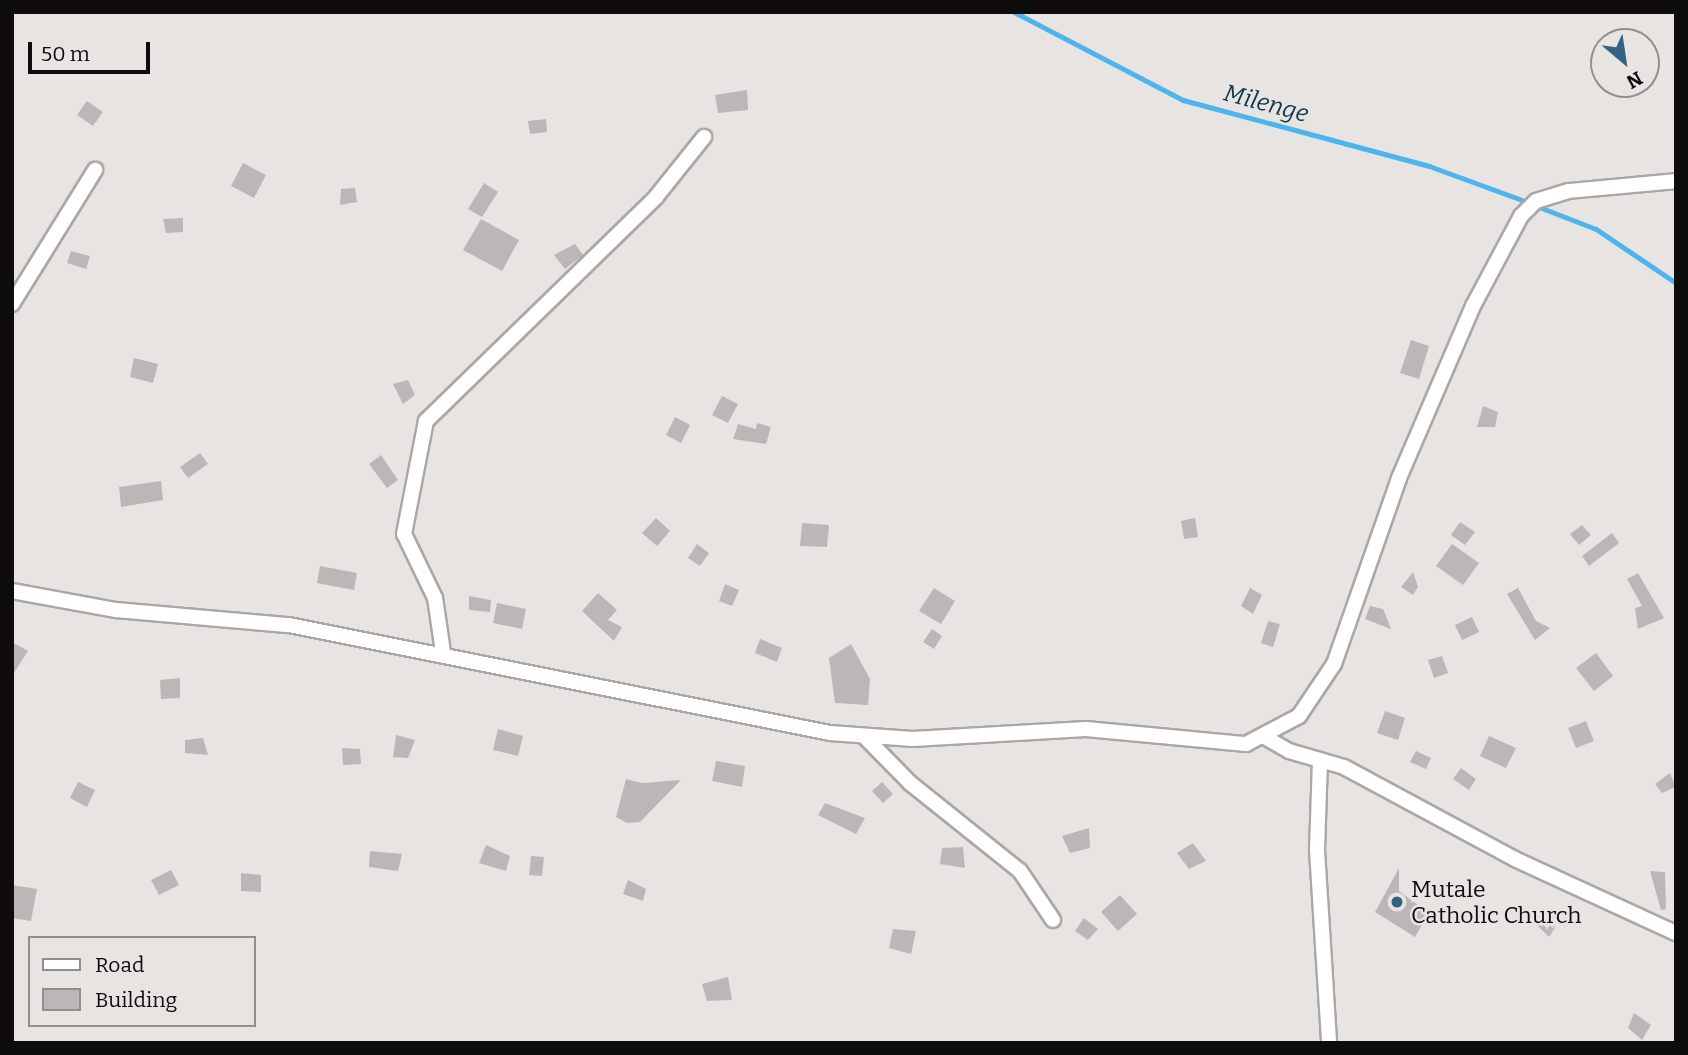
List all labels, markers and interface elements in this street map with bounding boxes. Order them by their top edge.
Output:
scale bar [32,28,154,72]
north arrow [1590,28,1660,98]
text: 50 m [41,41,90,67]
text: N [1622,66,1646,94]
water label: Milenge [1220,79,1312,129]
place label: Mutale Catholic Church [1411,875,1581,929]
marker: Mutale Catholic Church [1389,894,1405,910]
legend [28,936,256,1027]
text: Road [95,952,144,978]
text: Building [95,987,177,1013]

